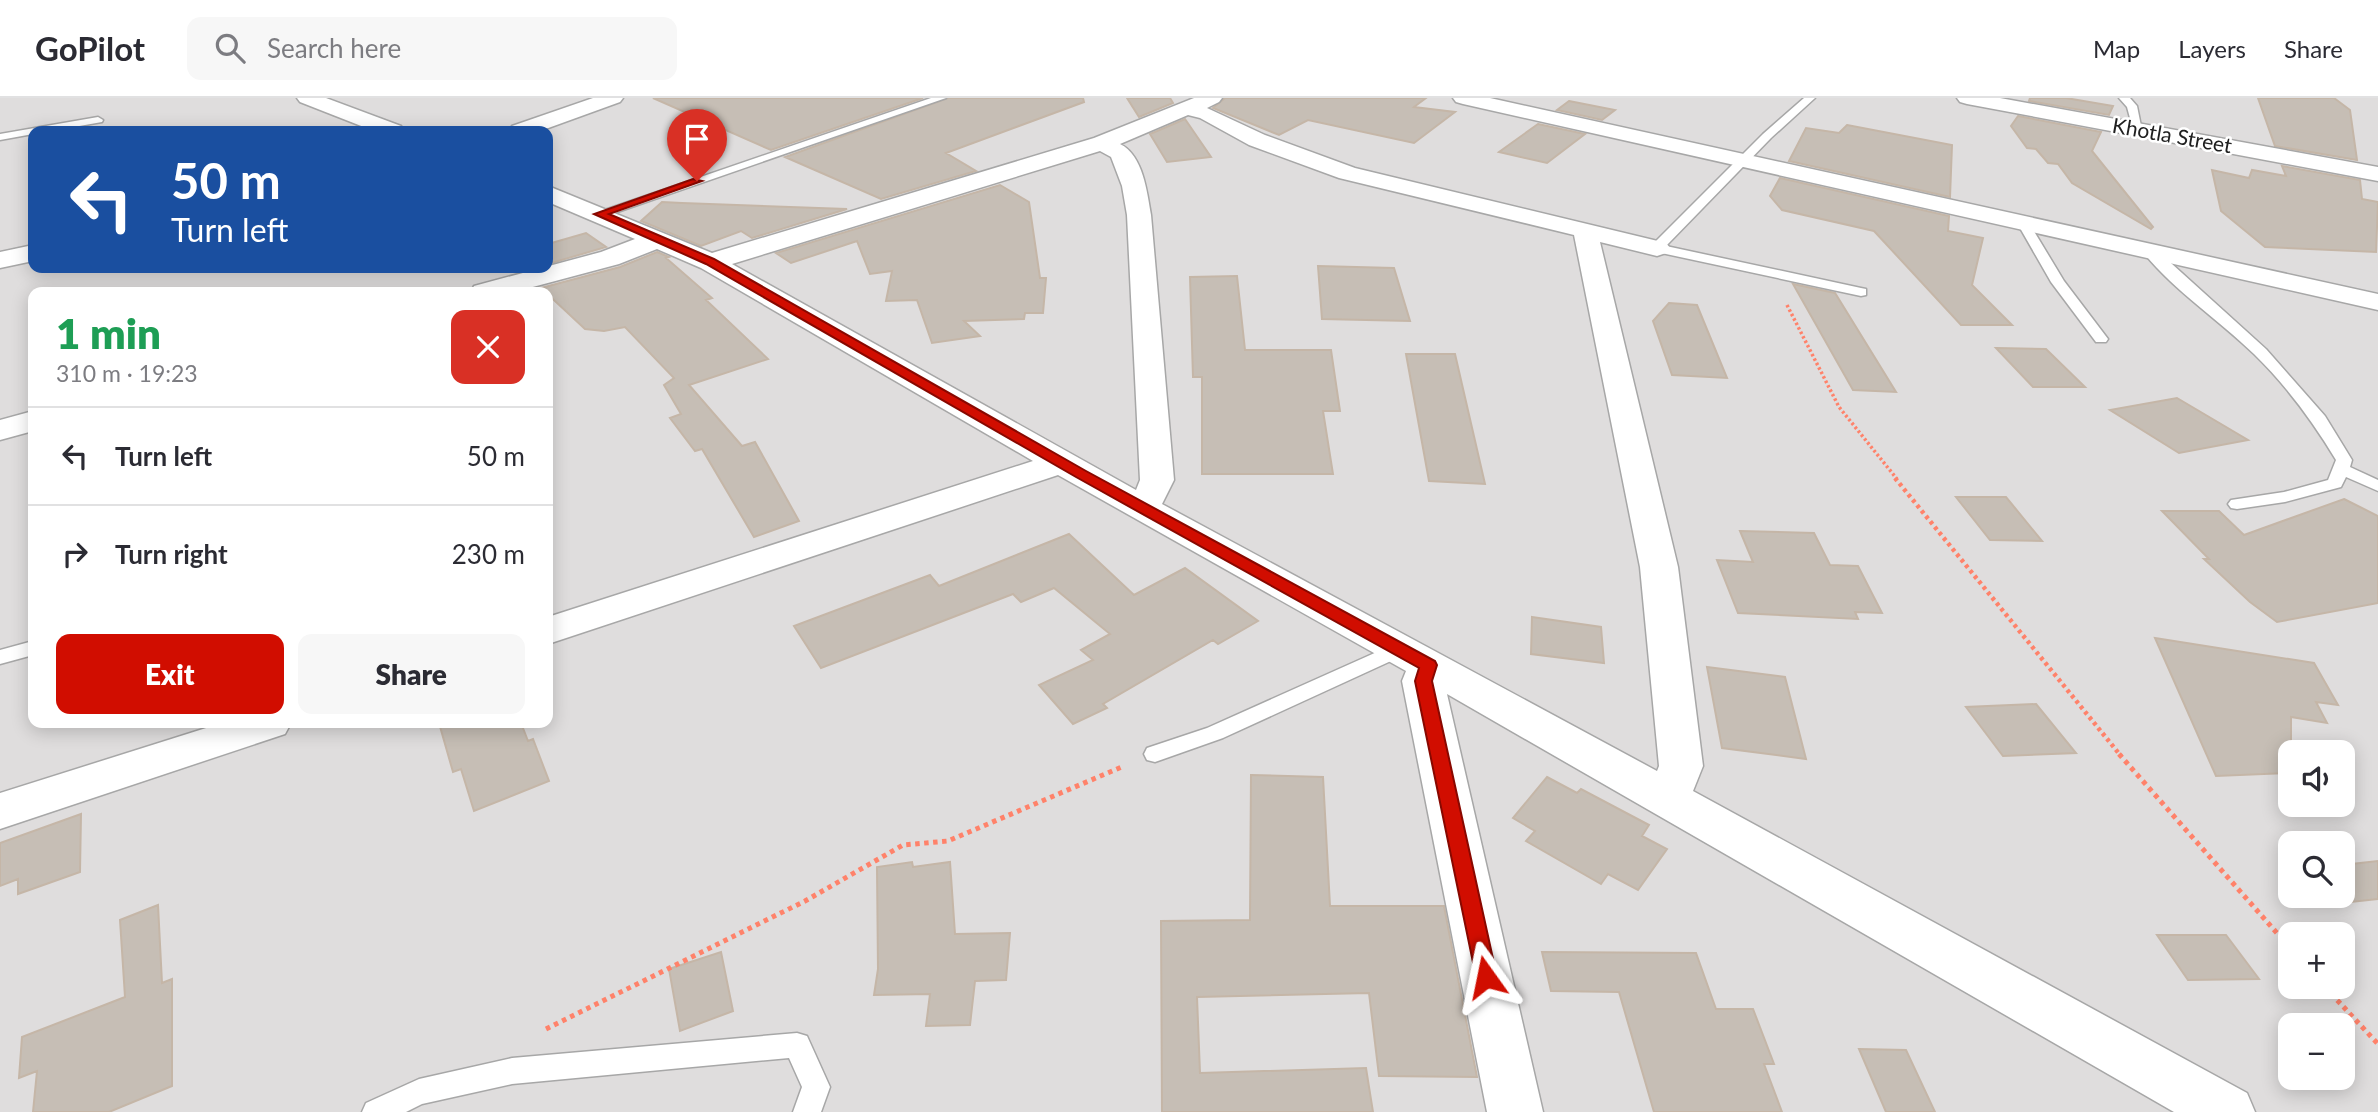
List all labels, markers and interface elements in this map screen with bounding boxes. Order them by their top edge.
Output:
search box [187,17,677,80]
text: GoPilot [35,28,145,68]
icon: search [211,29,249,67]
text: Search here [267,32,401,64]
text: Map [2093,34,2140,63]
text: Layers [2178,34,2246,63]
text: Share [2284,34,2343,63]
pin [667,109,727,181]
street label: Khotla Street [2111,112,2234,157]
icon: arrive [678,120,716,158]
text: 50 m [171,151,281,209]
icon: left [56,154,147,245]
text: Turn left [171,210,288,249]
text: 1 min [56,308,161,358]
button: close [451,310,525,384]
text: 310 m · 19:23 [56,359,198,387]
icon: left [56,437,94,475]
text: Turn left [115,440,212,472]
text: 50 m [467,440,525,472]
icon: right [56,535,94,573]
text: Turn right [115,538,228,570]
text: 230 m [452,538,525,570]
button: Exit [56,634,284,714]
button: Share [298,634,525,714]
map controls [2278,740,2355,1090]
button: sound [2278,740,2355,817]
button: search [2278,831,2355,908]
button: + [2278,922,2355,999]
position arrow [1449,940,1523,1014]
button: − [2278,1013,2355,1090]

